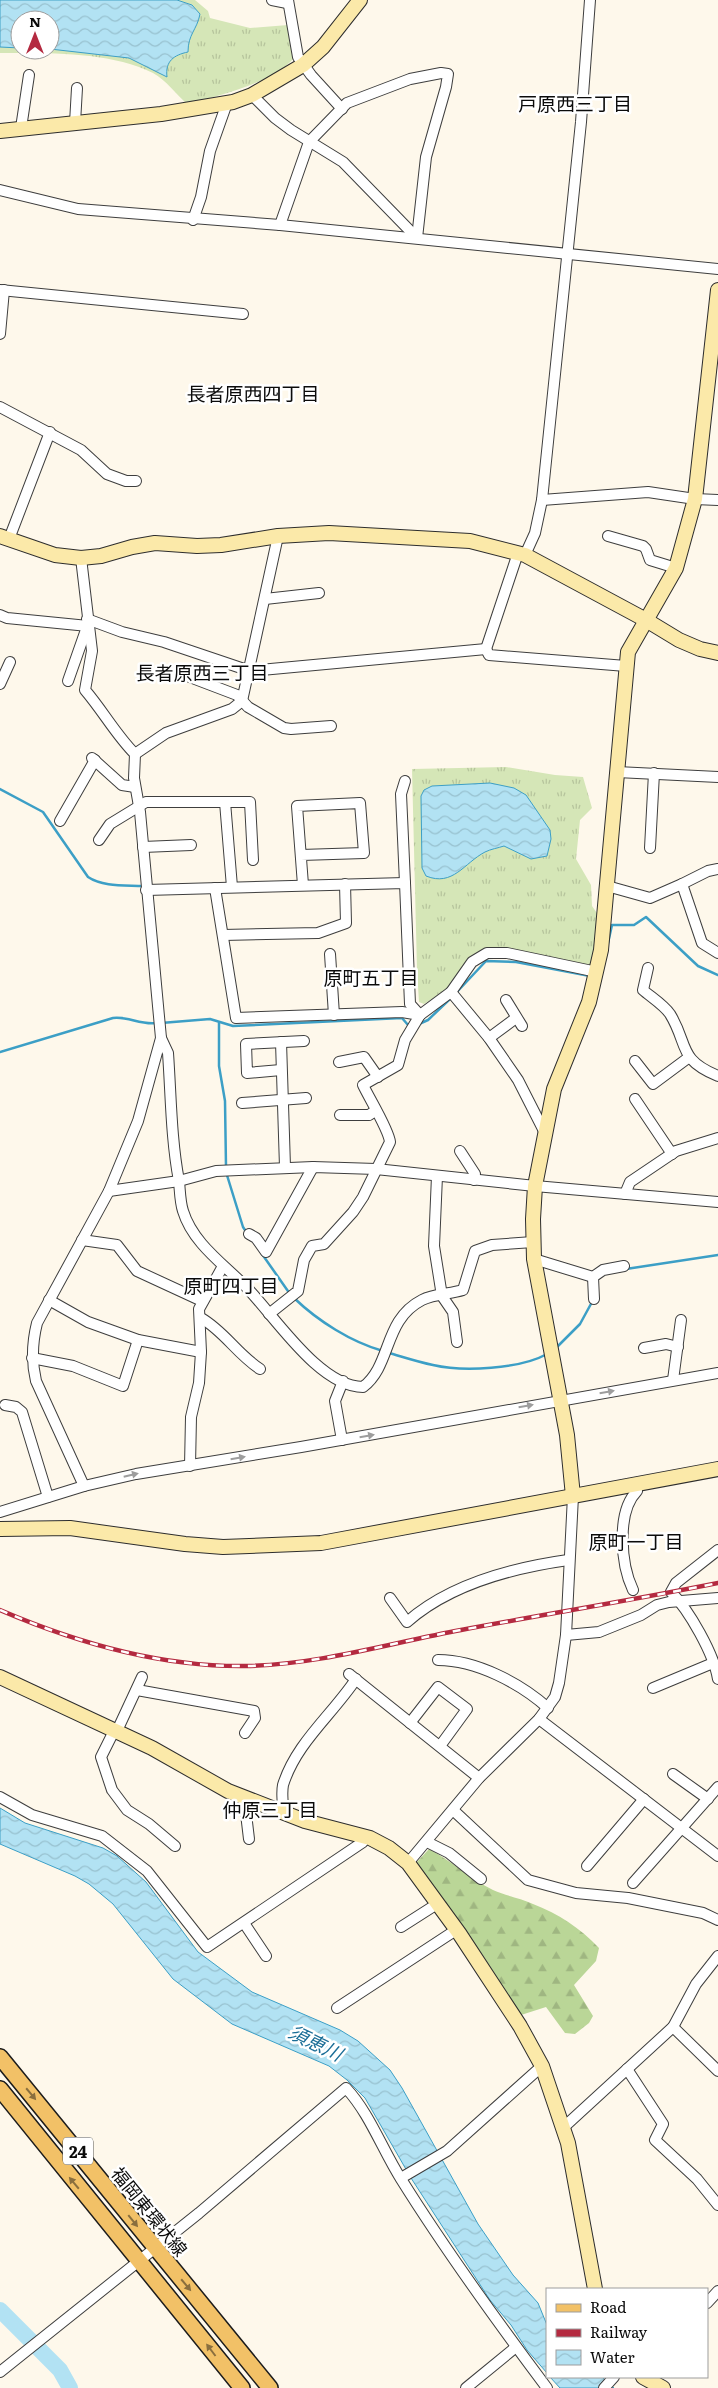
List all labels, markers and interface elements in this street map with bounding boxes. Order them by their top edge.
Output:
north arrow [10,10,60,60]
text: N [29,11,41,31]
district label: 戸原西三丁目 [518,89,632,117]
district label: 長者原西四丁目 [186,379,320,407]
district label: 長者原西三丁目 [135,658,269,686]
district label: 原町五丁目 [323,963,419,991]
district label: 原町四丁目 [183,1271,279,1299]
one-way arrow [600,1387,616,1395]
one-way arrow [519,1402,535,1410]
one-way arrow [359,1431,375,1439]
one-way arrow [230,1454,246,1462]
one-way arrow [124,1471,139,1479]
district label: 原町一丁目 [588,1527,684,1555]
district label: 仲原三丁目 [222,1795,318,1823]
water label: 須恵川 [284,2017,350,2068]
one-way arrow [25,2088,37,2100]
road number: 24 [63,2138,93,2164]
street label: 福岡東環状線 [106,2161,194,2261]
one-way arrow [69,2176,80,2189]
one-way arrow [128,2214,139,2227]
one-way arrow [180,2278,191,2291]
legend [546,2288,708,2378]
text: Road [590,2295,626,2318]
text: Railway [590,2320,648,2343]
one-way arrow [206,2343,216,2357]
text: Water [590,2345,635,2368]

